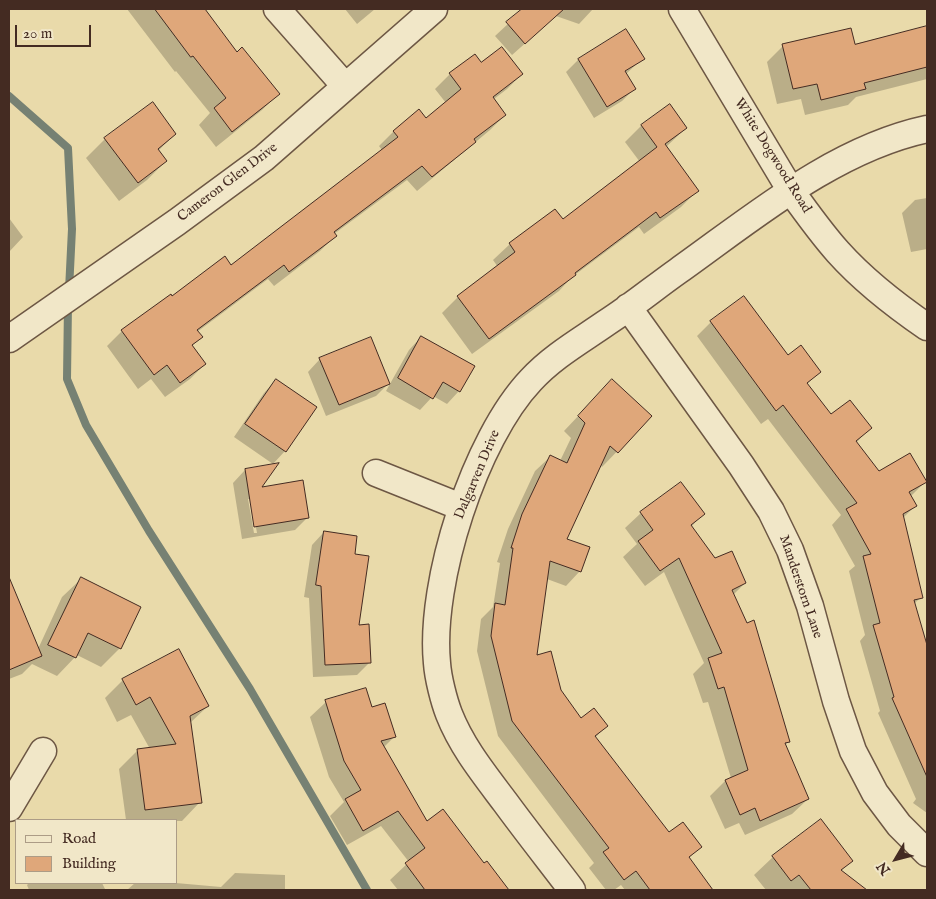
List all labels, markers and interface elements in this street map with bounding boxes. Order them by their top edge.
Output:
scale bar [18,15,94,47]
text: 20 m [23,24,52,43]
street label: White Dogwood Road [730,95,814,217]
street label: Cameron Glen Drive [175,140,281,226]
street label: Dalgarven Drive [452,428,504,522]
street label: Manderstorn Lane [774,533,826,641]
legend [15,819,178,884]
text: Road [62,829,96,848]
north arrow [871,834,921,884]
text: Building [62,854,116,873]
text: N [873,858,895,878]

